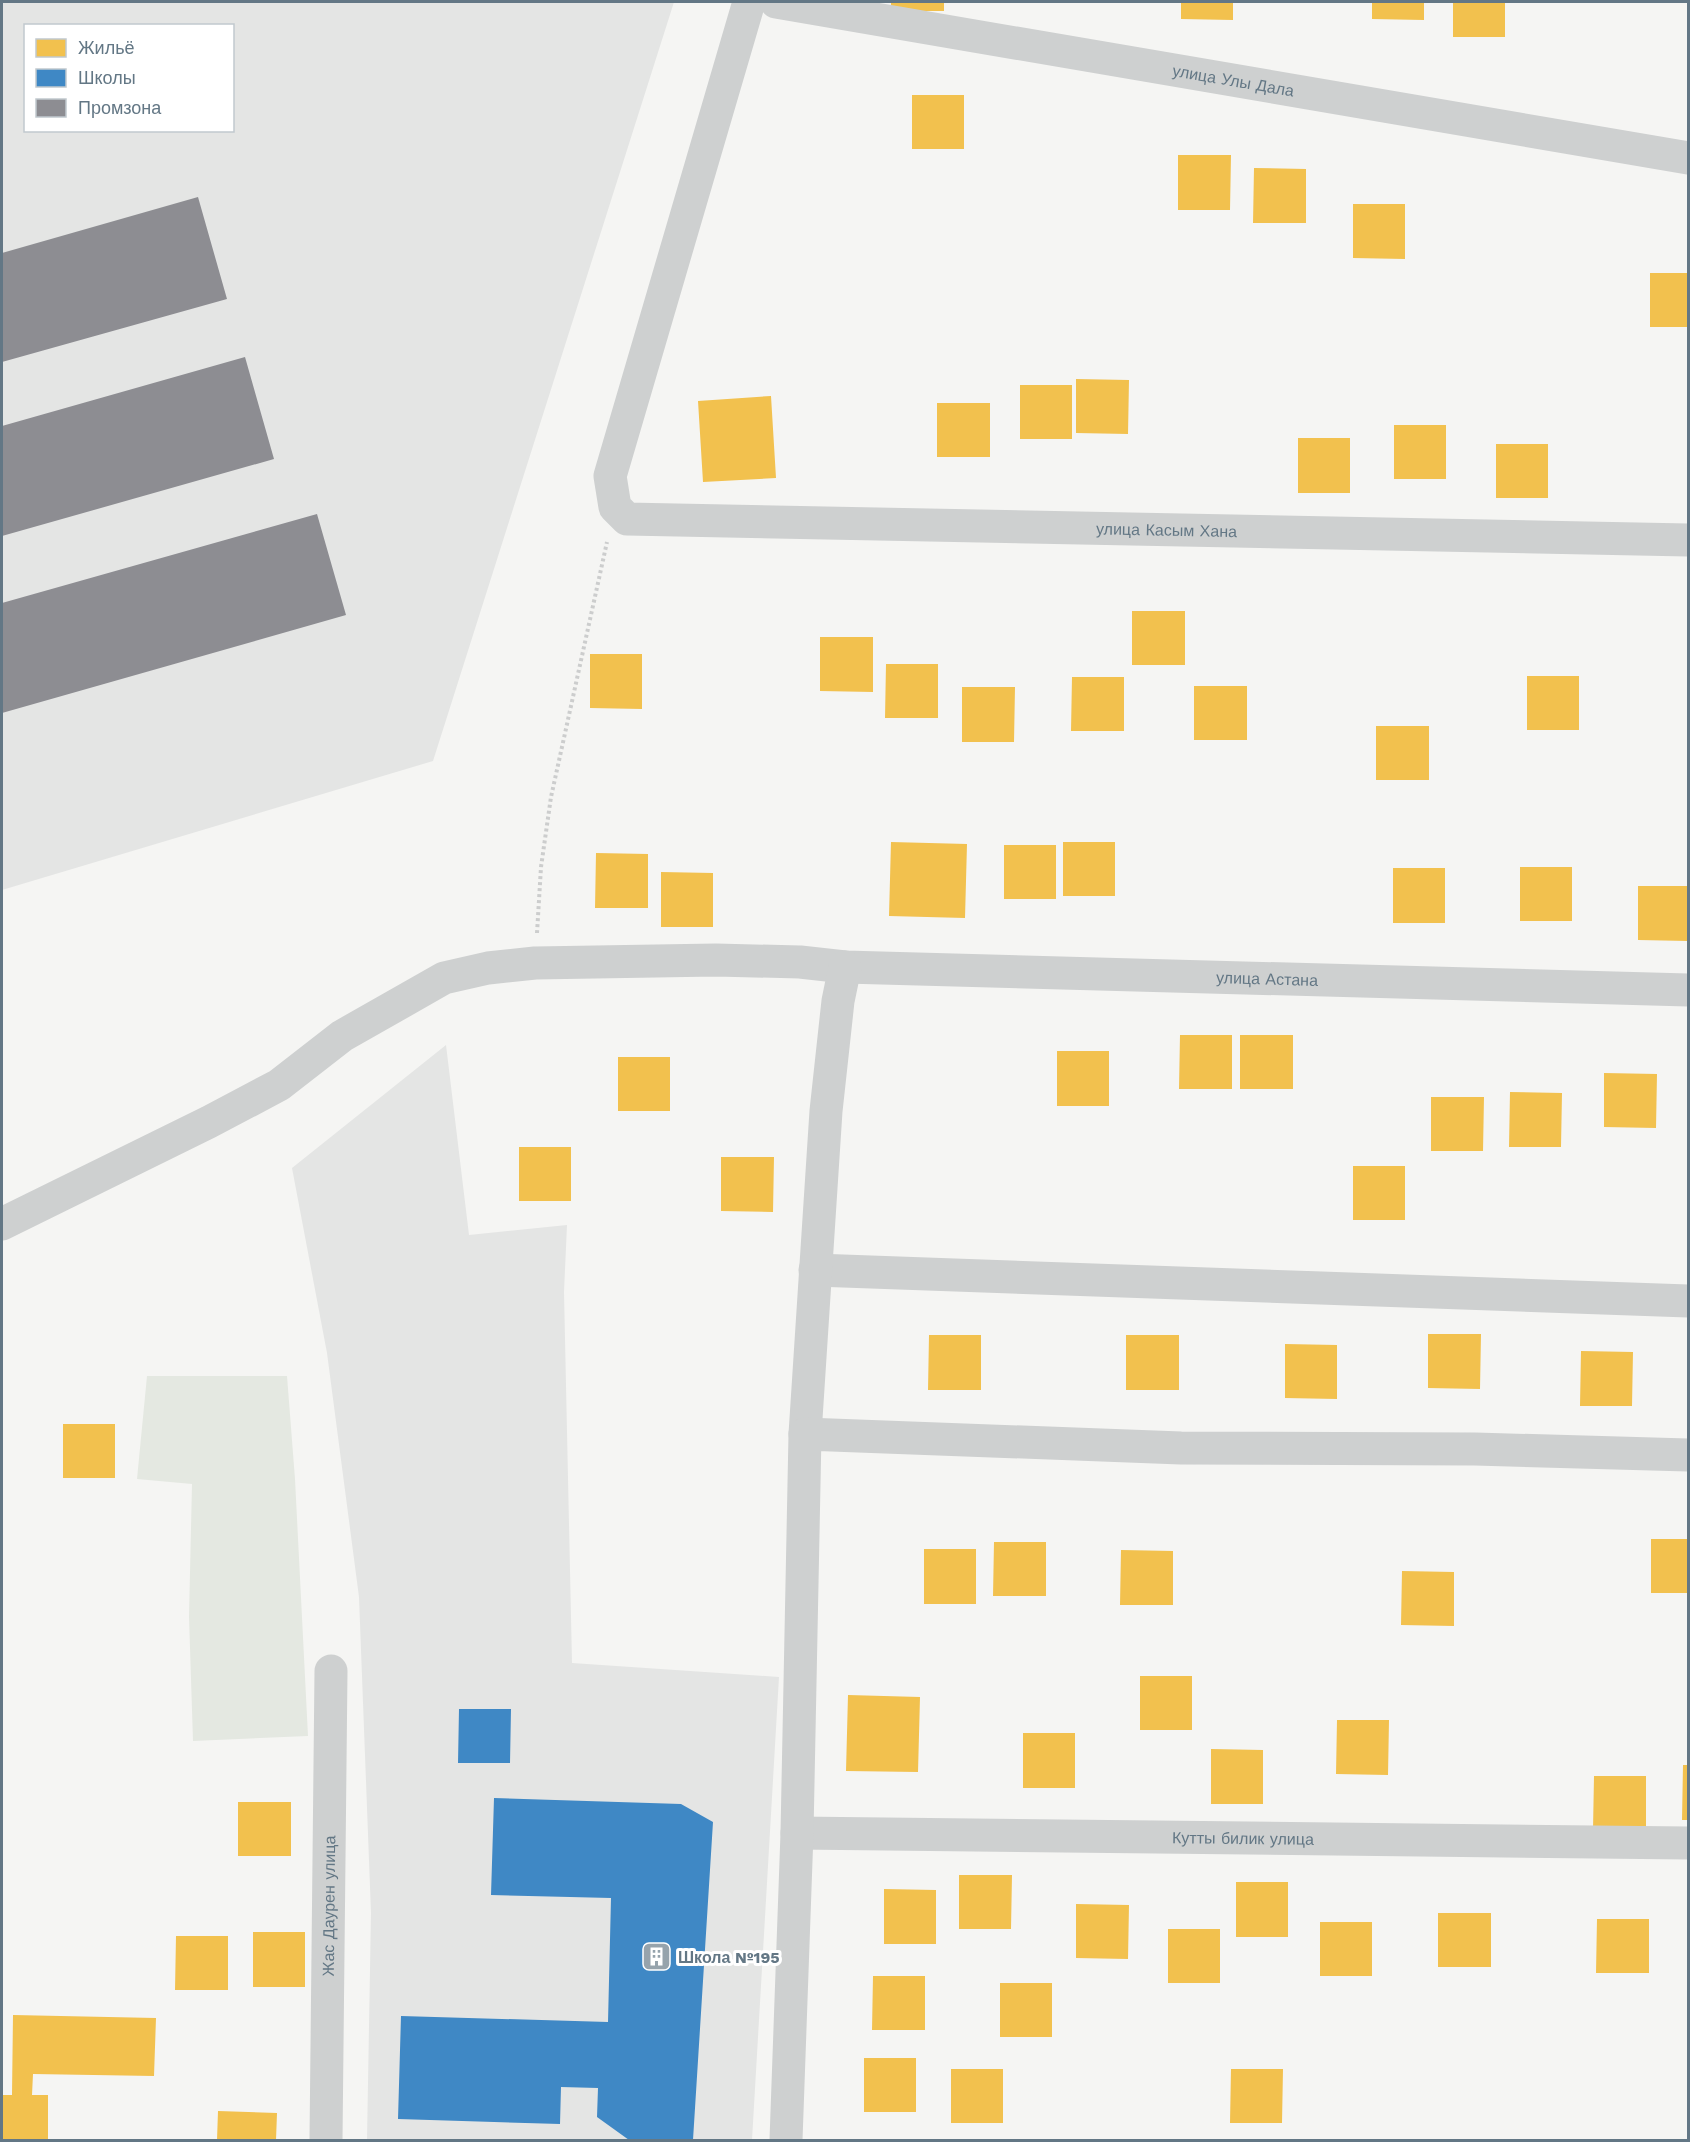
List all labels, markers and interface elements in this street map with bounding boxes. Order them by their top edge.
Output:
legend [24,24,234,132]
text: Жильё [78,37,135,58]
street label: улица Улы Дала [1171,61,1296,100]
text: Школы [78,67,136,88]
text: Промзона [78,97,162,118]
street label: улица Касым Хана [1096,519,1237,541]
street label: улица Астана [1216,968,1318,990]
street label: Кутты билик улица [1172,1828,1314,1849]
street label: Жас Даурен улица [319,1835,339,1977]
building icon: Школа №195 [641,1941,673,1973]
place label: Школа №195 [678,1948,780,1967]

